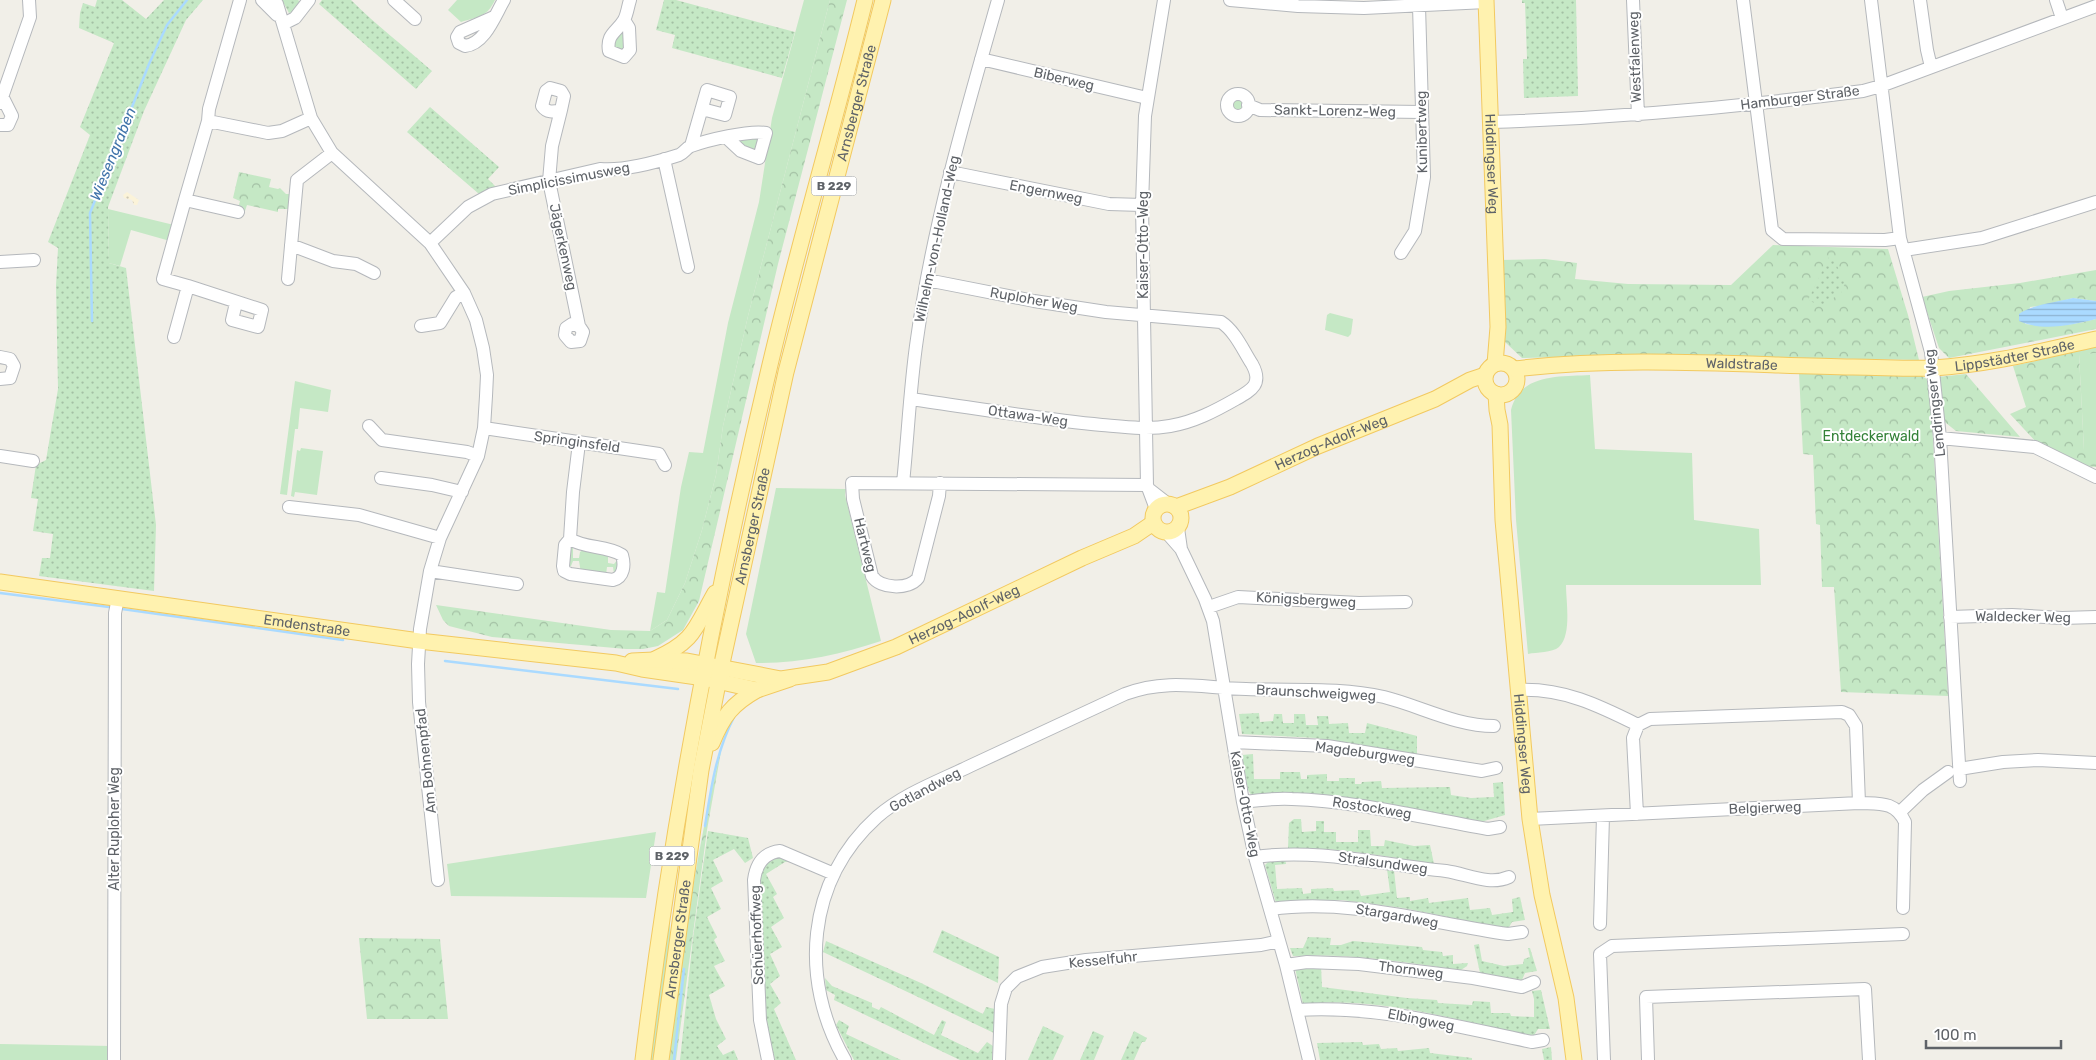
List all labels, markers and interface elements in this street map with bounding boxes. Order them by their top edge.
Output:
street label: Westfalenweg [1625,11,1645,103]
street label: Arnsberger Straße [833,43,880,163]
street label: Biberweg [1032,64,1096,94]
street label: Hamburger Straße [1739,82,1861,114]
street label: Kunibertweg [1413,91,1431,173]
street label: Sankt-Lorenz-Weg [1274,101,1396,121]
water label: Wiesengraben [86,105,140,203]
street label: Hiddingser Weg [1482,113,1502,214]
street label: Wilhelm-von-Holland-Weg [911,154,963,324]
street label: Simplicissimusweg [507,159,631,199]
road number: B 229 [812,177,856,196]
street label: Engernweg [1008,177,1084,207]
street label: Kaiser-Otto-Weg [1135,191,1152,299]
street label: Jägerkenweg [545,202,581,292]
street label: Ruploher Weg [989,284,1079,316]
street label: Lippstädter Straße [1954,336,2076,375]
street label: Lendringser Weg [1921,348,1949,458]
street label: Waldstraße [1706,354,1778,373]
street label: Ottawa-Weg [987,402,1069,430]
street label: Herzog-Adolf-Weg [1272,411,1390,474]
street label: Springinsfeld [533,428,621,456]
park label: Entdeckerwald [1823,428,1919,445]
street label: Arnsberger Straße [731,466,773,586]
street label: Hartweg [850,516,880,574]
street label: Herzog-Adolf-Weg [906,581,1022,648]
street label: Königsbergweg [1255,589,1357,611]
street label: Waldecker Weg [1975,608,2071,626]
street label: Emdenstraße [263,611,352,640]
street label: Braunschweigweg [1255,681,1377,705]
street label: Hiddingser Weg [1510,693,1536,795]
street label: Am Bohnenpfad [412,708,440,814]
street label: Magdeburgweg [1314,738,1416,768]
street label: Kaiser-Otto-Weg [1226,749,1264,859]
street label: Gotlandweg [887,764,963,816]
street label: Alter Ruploher Weg [106,767,123,891]
street label: Rostockweg [1331,793,1413,823]
street label: Belgierweg [1728,798,1802,818]
road number: B 229 [650,846,694,866]
street label: Stralsundweg [1337,848,1429,878]
street label: Arnsberger Straße [661,879,694,1000]
street label: Schüerhoffweg [747,885,767,985]
street label: Stargardweg [1354,900,1440,932]
street label: Kesselfuhr [1068,948,1139,972]
street label: Thornweg [1378,958,1444,982]
street label: Elbingweg [1386,1005,1456,1035]
scale bar [1926,1018,2061,1050]
text: 100 m [1934,1026,1976,1044]

